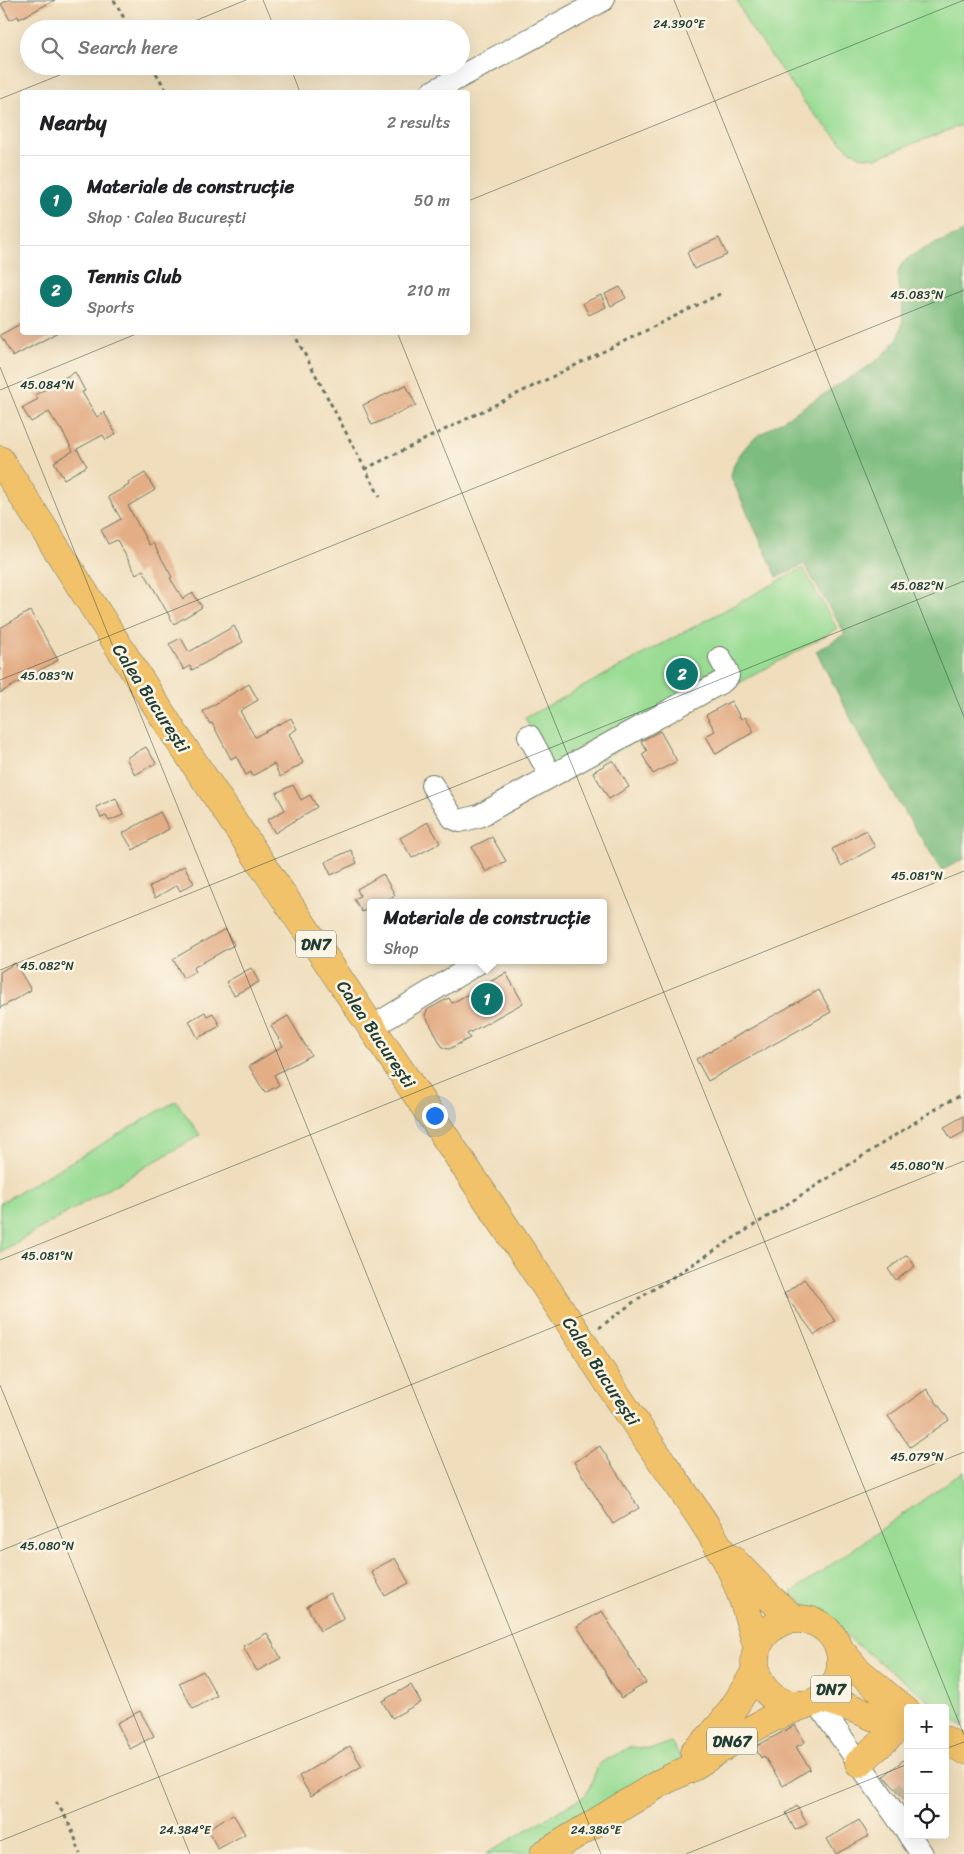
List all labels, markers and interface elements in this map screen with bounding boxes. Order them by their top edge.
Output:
text: 24.390°E [653,13,706,35]
search box [20,20,470,75]
text: Search here [78,31,178,64]
icon: search [38,34,66,62]
text: Nearby [40,104,106,142]
text: 2 results [387,108,450,137]
text: Materiale de construcție [87,170,294,203]
text: 1 [53,186,59,215]
text: 50 m [414,186,450,215]
text: Shop · Calea București [87,203,246,232]
text: Tennis Club [87,260,182,293]
text: 2 [51,276,61,305]
text: 210 m [407,276,450,305]
text: 45.083°N [890,284,944,306]
text: Sports [87,293,134,322]
text: 45.084°N [20,374,75,396]
text: 45.082°N [890,575,945,597]
street label: Calea București [103,637,199,760]
pin: 2 [666,655,698,693]
text: 45.083°N [20,665,74,687]
text: 45.081°N [891,865,944,887]
popup [367,899,607,964]
text: Materiale de construcție [383,901,591,934]
road number: DN7 [296,931,336,958]
text: Shop [383,934,418,963]
text: 45.082°N [20,955,75,977]
street label: Calea București [328,973,425,1096]
pin: 1 [471,980,503,1018]
your location [422,1103,448,1129]
text: 45.080°N [890,1155,945,1177]
text: 45.081°N [21,1245,74,1267]
street label: Calea București [553,1310,649,1433]
text: 45.079°N [890,1446,945,1468]
text: 45.080°N [20,1535,75,1557]
road number: DN7 [811,1676,851,1702]
map controls [904,1704,949,1839]
button: + [904,1704,949,1749]
road number: DN67 [707,1728,757,1754]
button: − [904,1749,949,1794]
button: locate [904,1794,949,1839]
text: 24.384°E [159,1819,212,1841]
text: 24.386°E [571,1819,623,1841]

